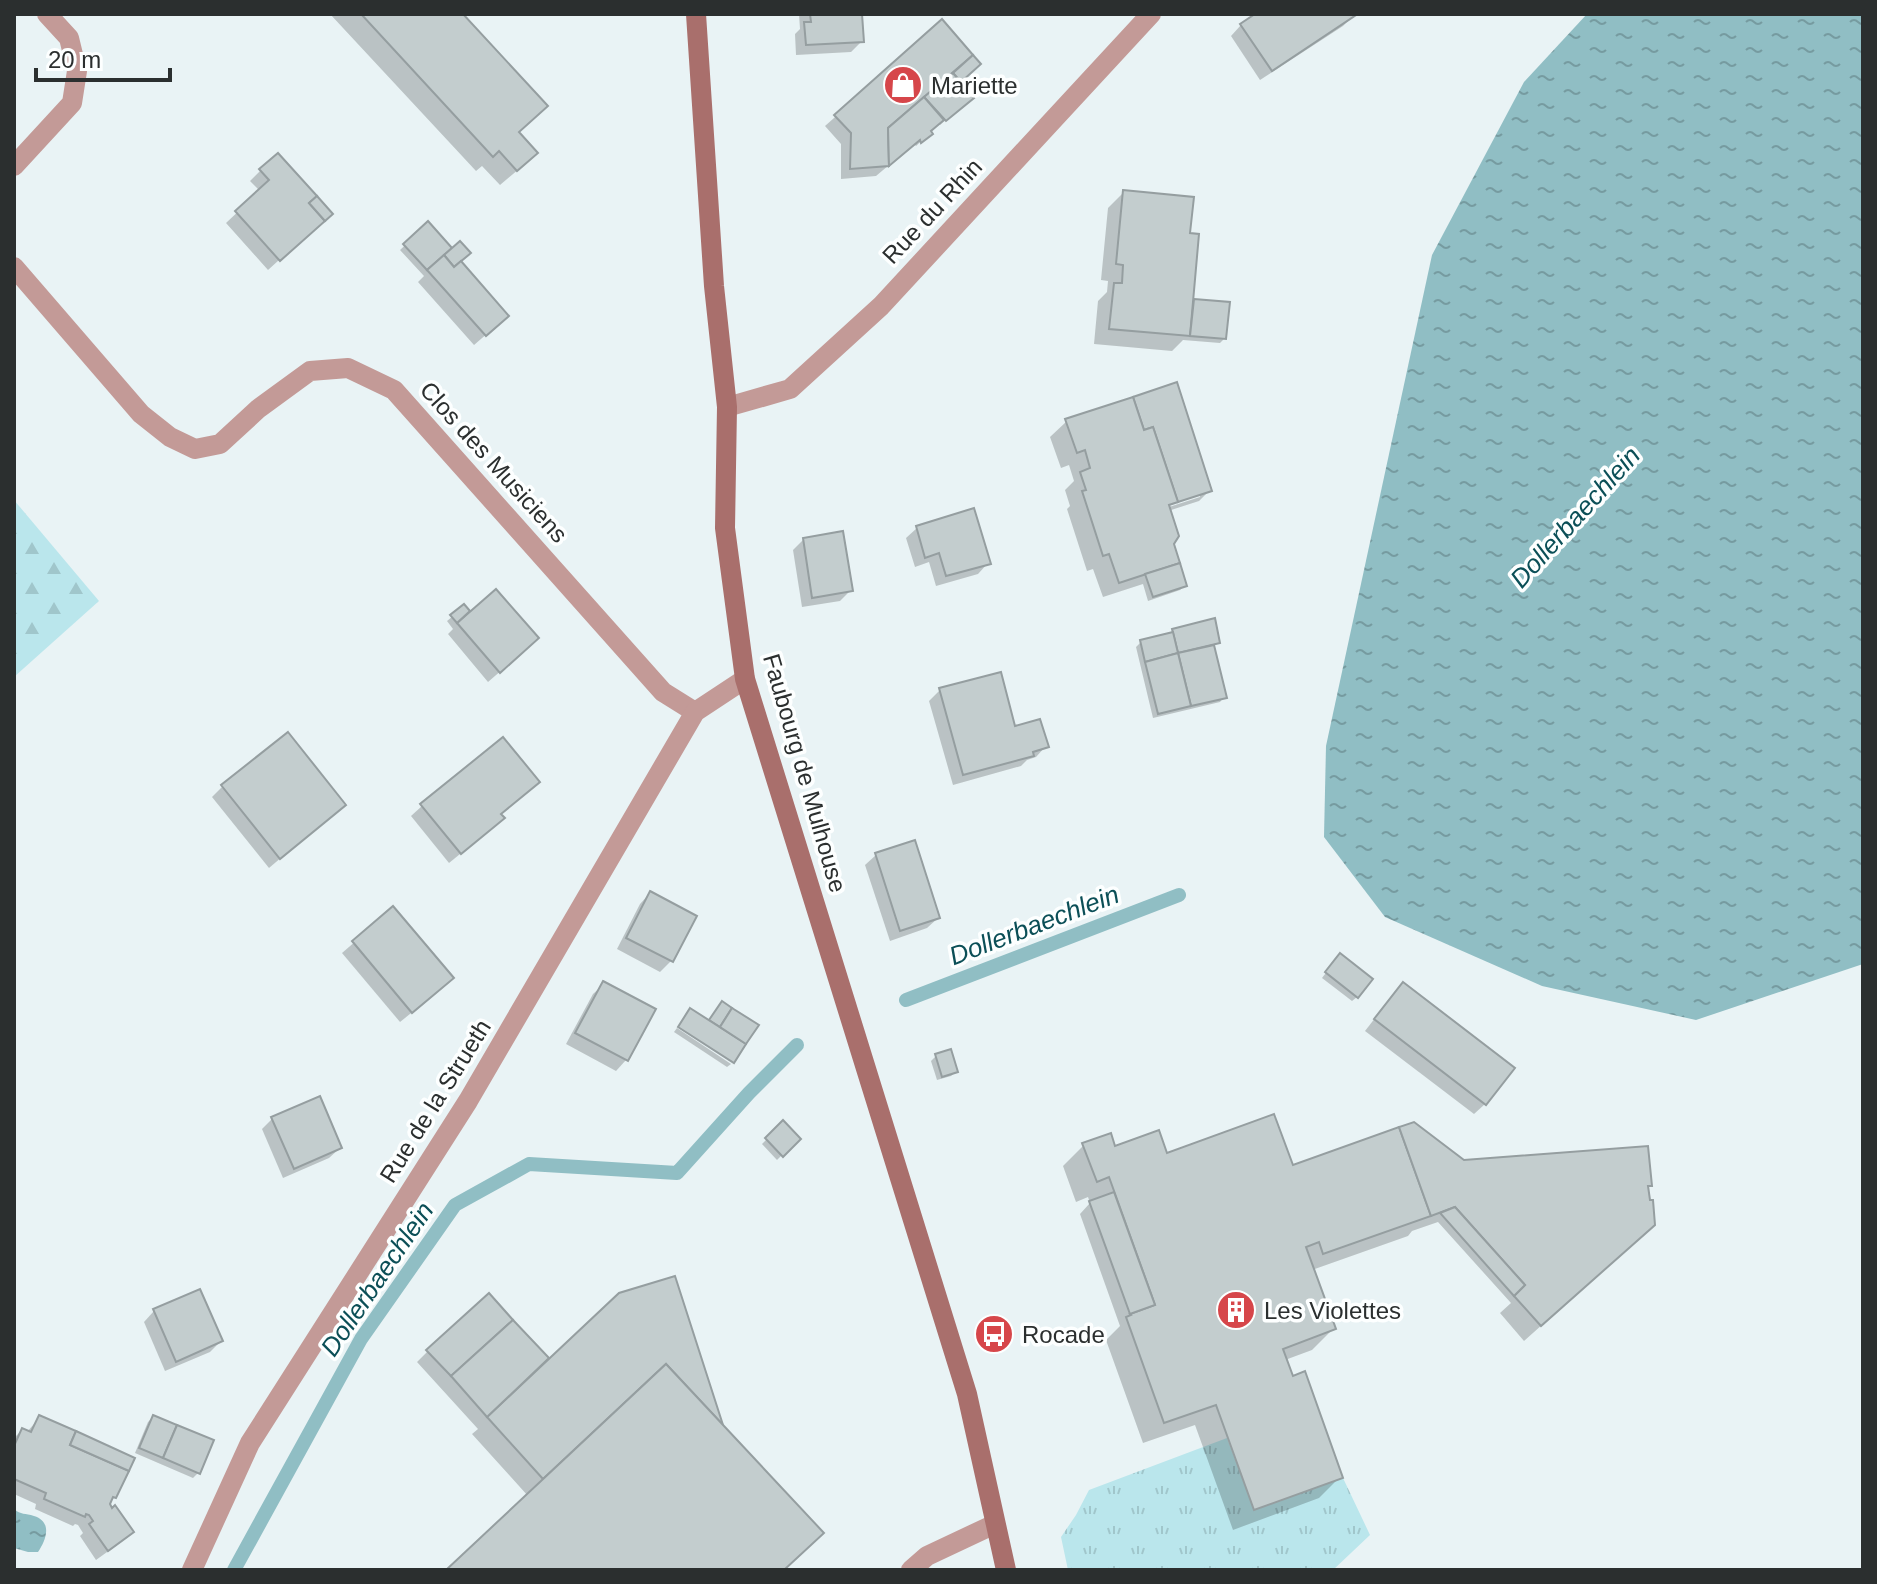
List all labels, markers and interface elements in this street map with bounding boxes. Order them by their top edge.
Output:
scale bar [36,32,170,82]
text: 20 m [48,46,101,73]
shop icon: Mariette [882,64,924,106]
place label: Mariette [931,72,1018,99]
street label: Rue du Rhin [877,153,987,269]
street label: Clos des Musiciens [415,376,573,548]
water label: Dollerbaechlein [1504,440,1646,594]
street label: Faubourg de Mulhouse [758,651,852,895]
water label: Dollerbaechlein [945,879,1123,971]
street label: Rue de la Strueth [374,1015,496,1187]
water label: Dollerbaechlein [314,1196,440,1362]
building icon: Les Violettes [1215,1289,1257,1331]
place label: Les Violettes [1264,1297,1401,1324]
bus stop icon: Rocade [973,1313,1015,1355]
place label: Rocade [1022,1321,1105,1348]

